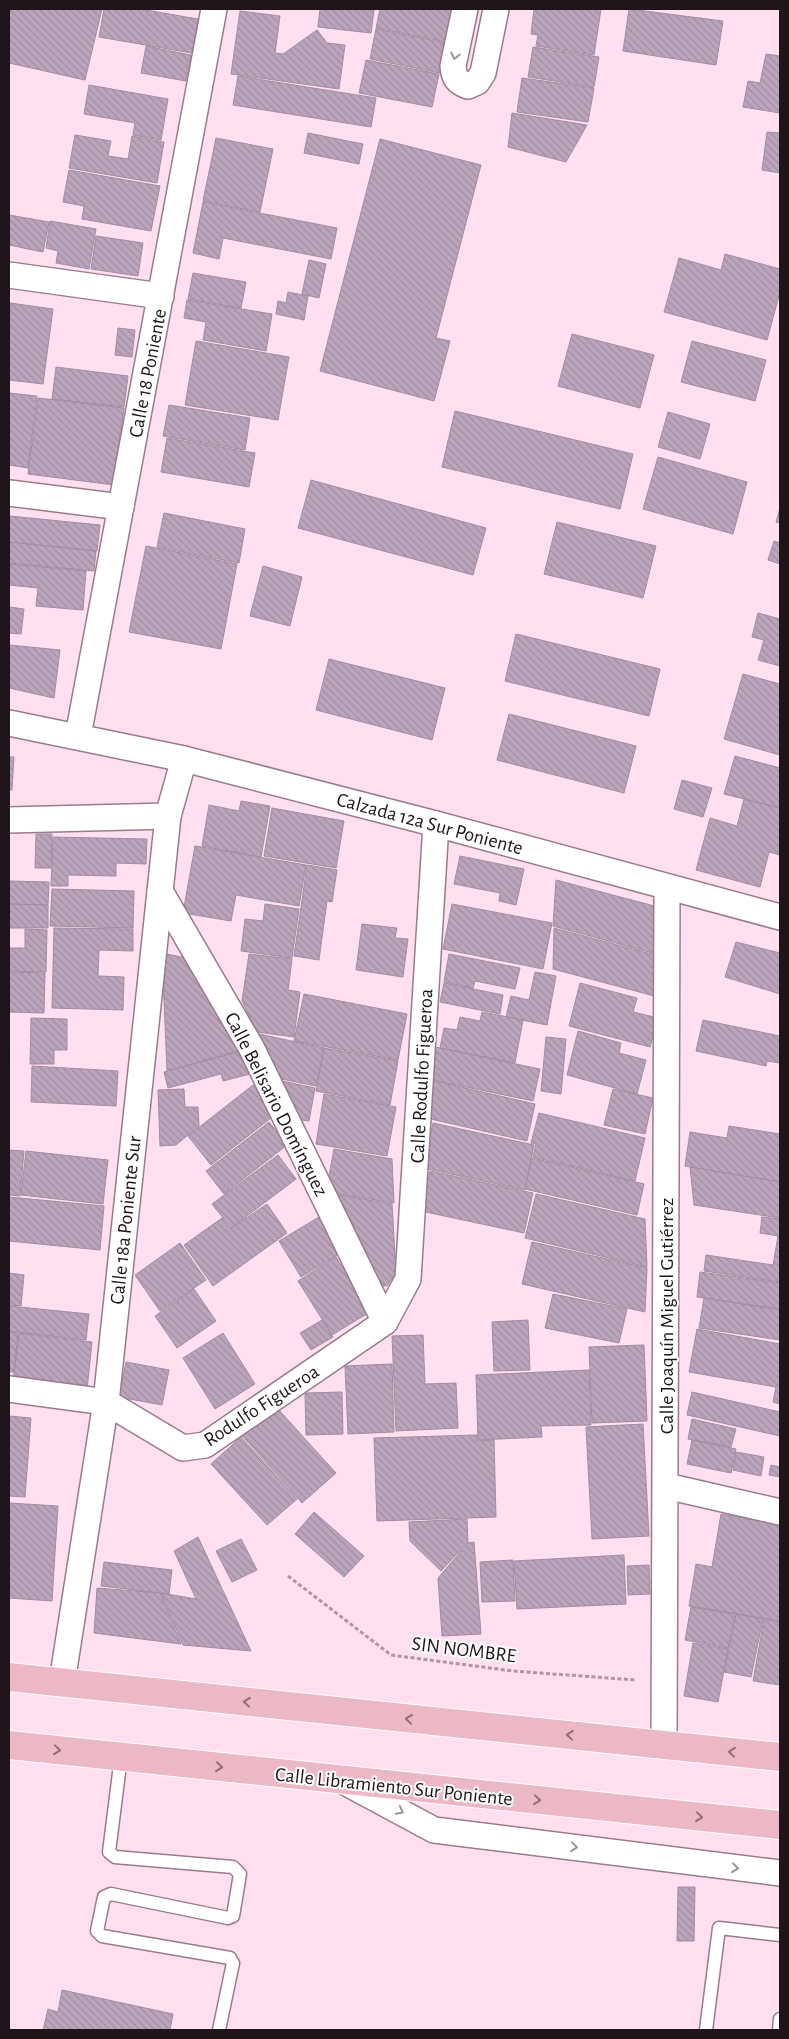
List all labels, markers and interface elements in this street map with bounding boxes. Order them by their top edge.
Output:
one-way arrow [450,52,460,61]
street label: Calle 18 Poniente [126,307,170,439]
street label: Calzada 12a Sur Poniente [334,789,525,858]
street label: Calle Rodulfo Figueroa [407,988,437,1164]
street label: Calle Belisario Domínguez [221,1009,331,1200]
street label: Calle 18a Poniente Sur [107,1134,145,1305]
street label: Calle Joaquín Miguel Gutiérrez [657,1198,677,1434]
street label: Rodulfo Figueroa [200,1361,323,1450]
street label: SIN NOMBRE [411,1634,518,1666]
one-way arrow [243,1697,251,1708]
one-way arrow [404,1713,412,1724]
one-way arrow [566,1730,574,1741]
one-way arrow [54,1744,62,1755]
one-way arrow [727,1747,735,1758]
one-way arrow [215,1761,223,1772]
street label: Calle Libramiento Sur Poniente [274,1765,514,1809]
one-way arrow [533,1794,541,1805]
one-way arrow [395,1805,404,1815]
one-way arrow [695,1811,703,1822]
one-way arrow [570,1841,578,1852]
one-way arrow [732,1862,740,1873]

